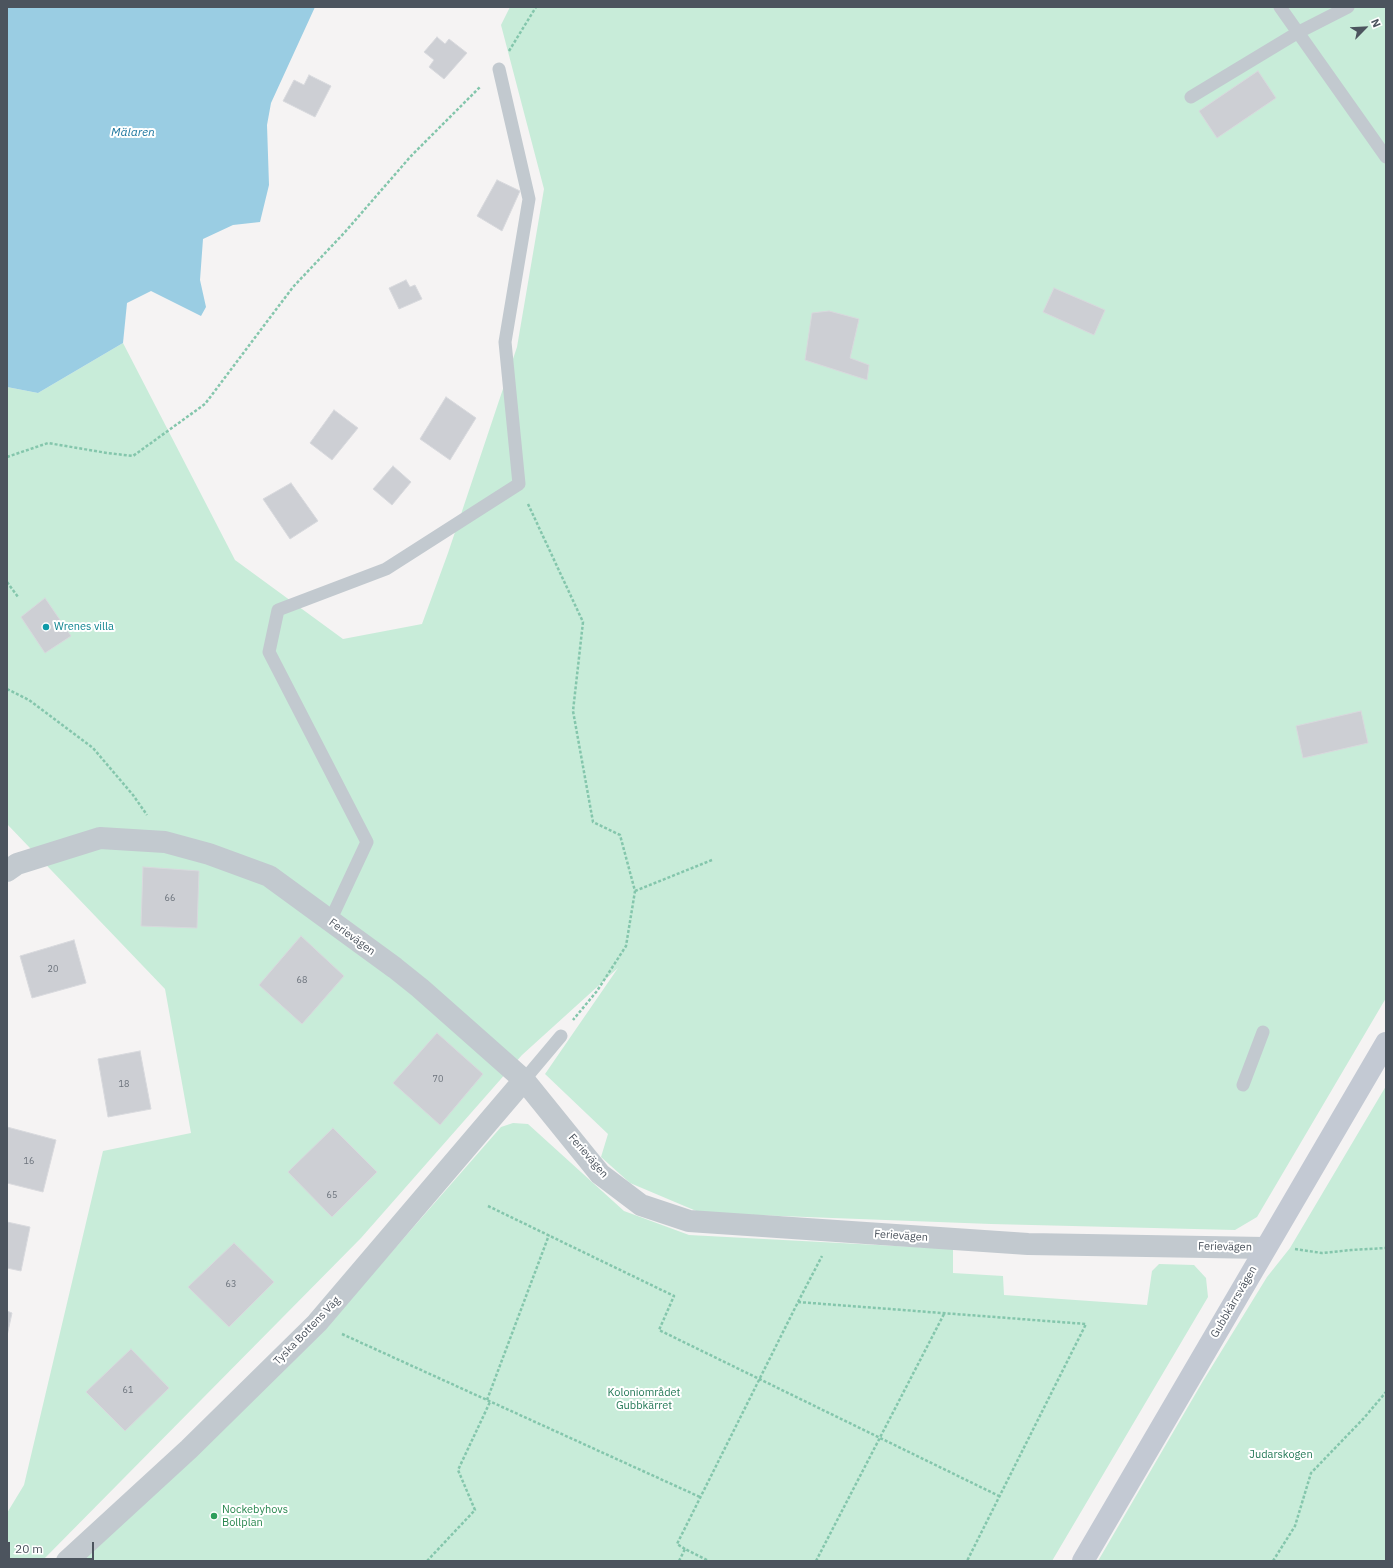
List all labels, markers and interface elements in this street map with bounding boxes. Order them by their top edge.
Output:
north arrow [1345,8,1385,48]
text: N [1368,17,1384,30]
water label: Mälaren [111,126,155,140]
place label: Wrenes villa [54,620,114,634]
marker: Wrenes villa [41,622,51,632]
house number: 66 [165,893,175,903]
street label: Ferievägen [326,916,378,958]
house number: 20 [48,964,58,974]
house number: 68 [297,975,307,985]
house number: 70 [433,1074,443,1084]
house number: 18 [119,1079,129,1089]
street label: Ferievägen [565,1131,611,1181]
house number: 16 [24,1156,34,1166]
house number: 65 [327,1190,337,1200]
street label: Ferievägen [874,1228,928,1244]
street label: Ferievägen [1198,1240,1252,1254]
street label: Gubbkärrsvägen [1208,1264,1260,1340]
house number: 63 [226,1279,236,1289]
street label: Tyska Bottens Väg [271,1294,343,1368]
house number: 61 [123,1385,133,1395]
park label: Koloniområdet Gubbkärret [608,1386,680,1412]
park label: Judarskogen [1249,1448,1313,1462]
place label: Nockebyhovs Bollplan [222,1503,288,1529]
marker: Nockebyhovs Bollplan [209,1511,219,1521]
scale bar [10,1534,96,1560]
text: 20 m [15,1541,43,1556]

